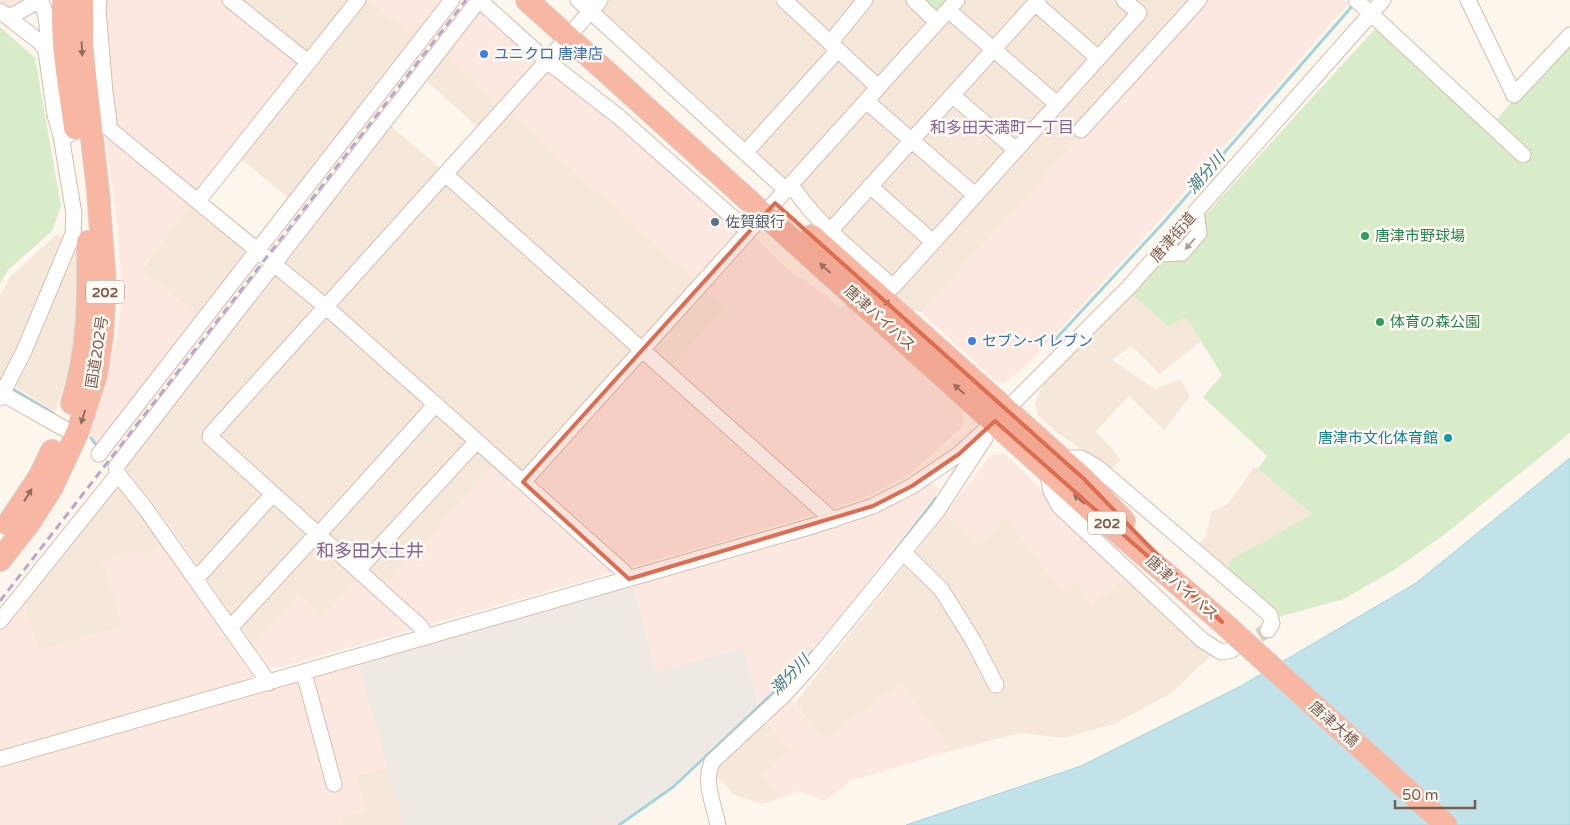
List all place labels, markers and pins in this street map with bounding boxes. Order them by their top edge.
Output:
place label: ユニクロ 唐津店 [494,45,603,63]
marker: ユニクロ 唐津店 [478,48,490,60]
place label: 佐賀銀行 [725,213,785,231]
marker: 佐賀銀行 [709,216,721,228]
place label: 唐津市野球場 [1375,227,1465,245]
marker: 唐津市野球場 [1359,230,1371,242]
place label: 体育の森公園 [1390,313,1480,331]
marker: 体育の森公園 [1374,316,1386,328]
place label: セブン-イレブン [982,332,1093,350]
marker: セブン-イレブン [966,335,978,347]
place label: 唐津市文化体育館 [1318,429,1438,447]
marker: 唐津市文化体育館 [1442,432,1454,444]

